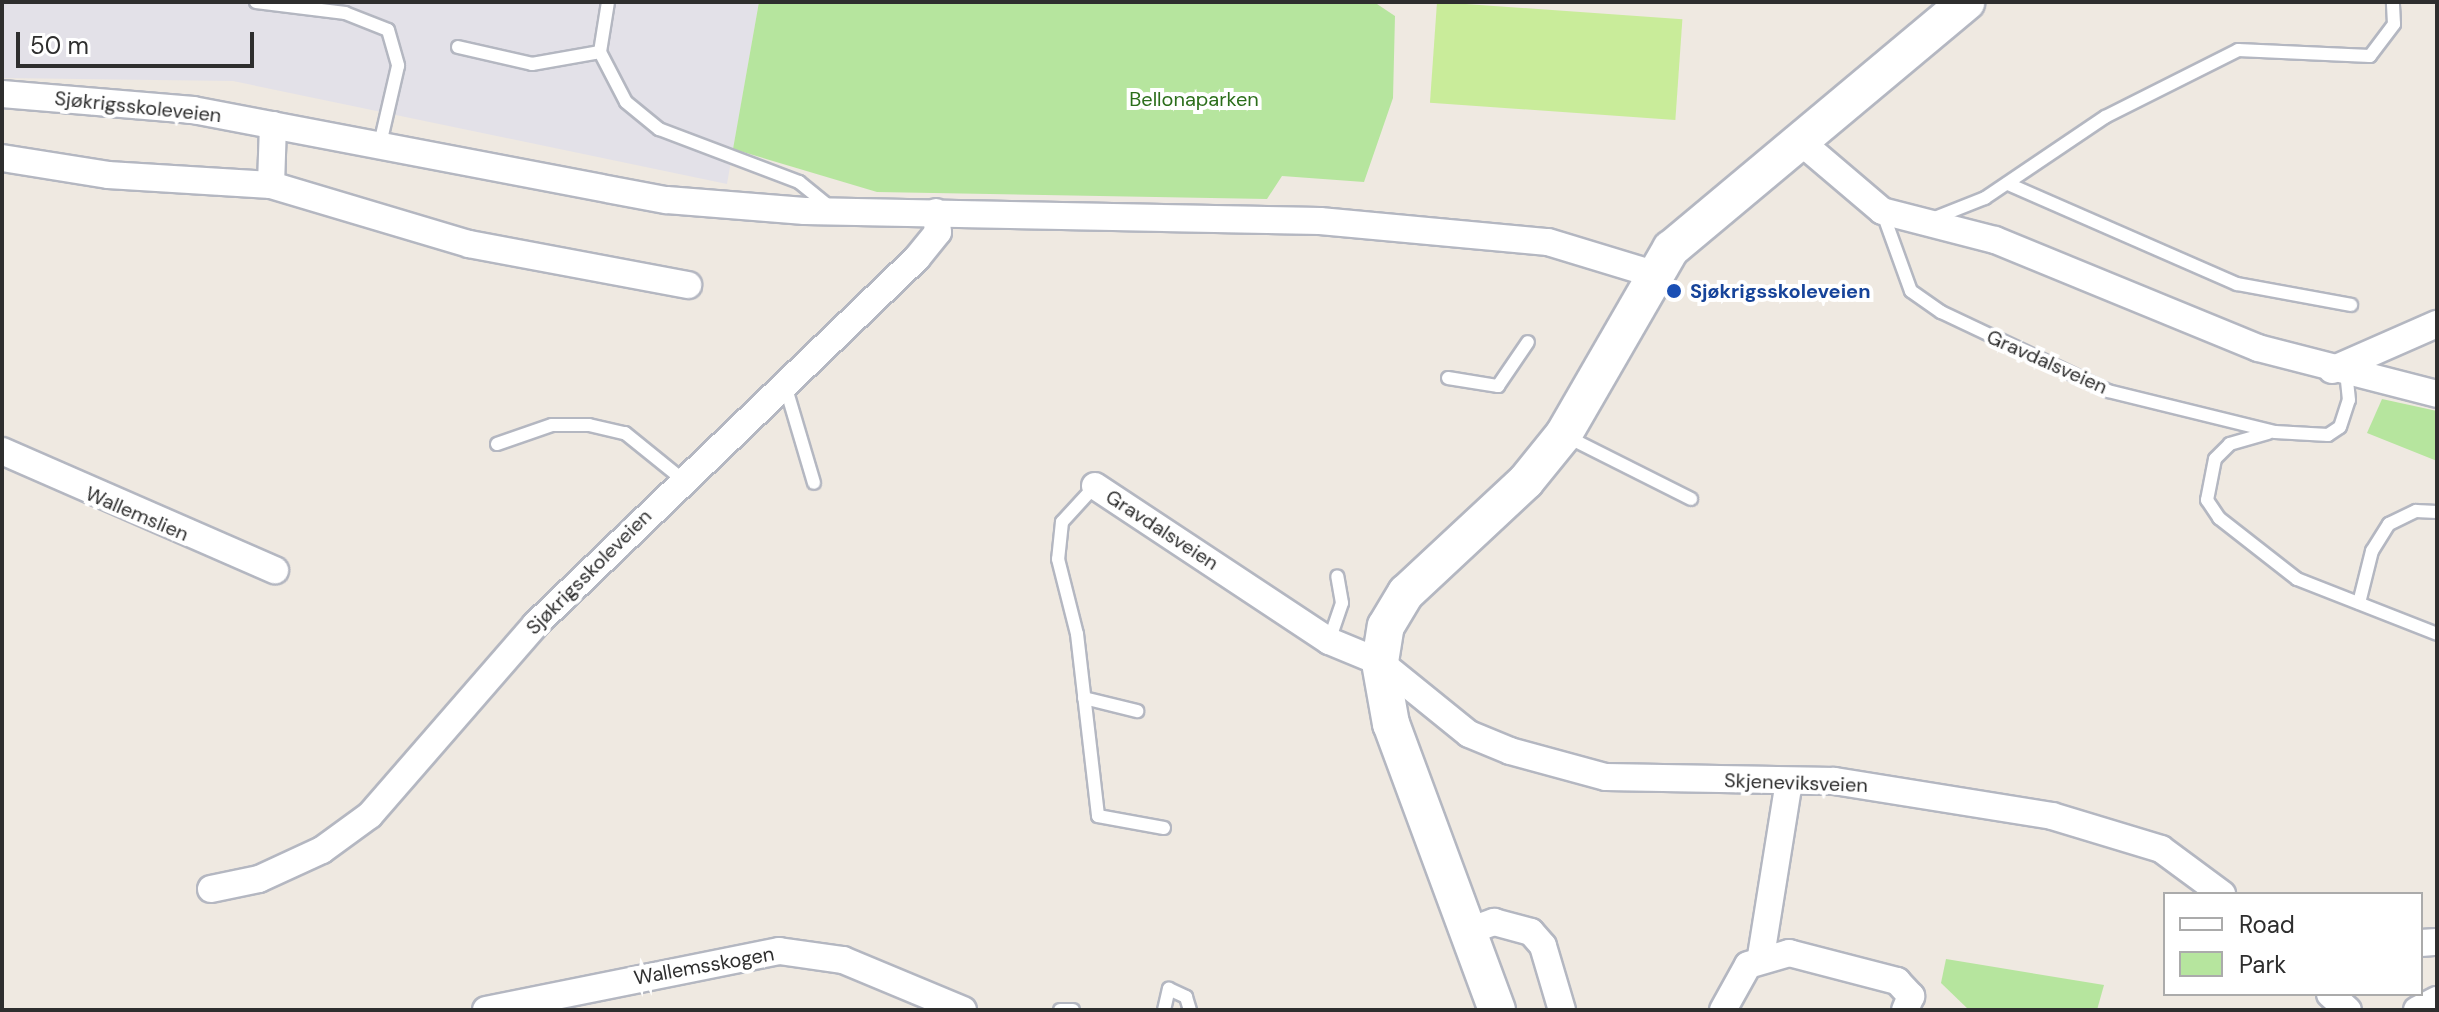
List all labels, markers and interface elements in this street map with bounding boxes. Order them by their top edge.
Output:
scale bar [20,16,258,66]
text: 50 m [30,30,89,61]
street label: Sjøkrigsskoleveien [53,86,223,128]
park label: Bellonaparken [1129,87,1259,111]
place label: Sjøkrigsskoleveien [1690,279,1870,303]
marker: Sjøkrigsskoleveien [1665,282,1683,300]
street label: Gravdalsveien [1983,325,2111,399]
street label: Wallemslien [82,482,192,546]
street label: Gravdalsveien [1101,485,1223,575]
street label: Sjøkrigsskoleveien [521,504,657,640]
street label: Skjeneviksveien [1724,768,1868,798]
legend [2163,892,2423,996]
text: Road [2239,909,2295,940]
street label: Wallemsskogen [632,942,776,990]
text: Park [2239,949,2286,980]

